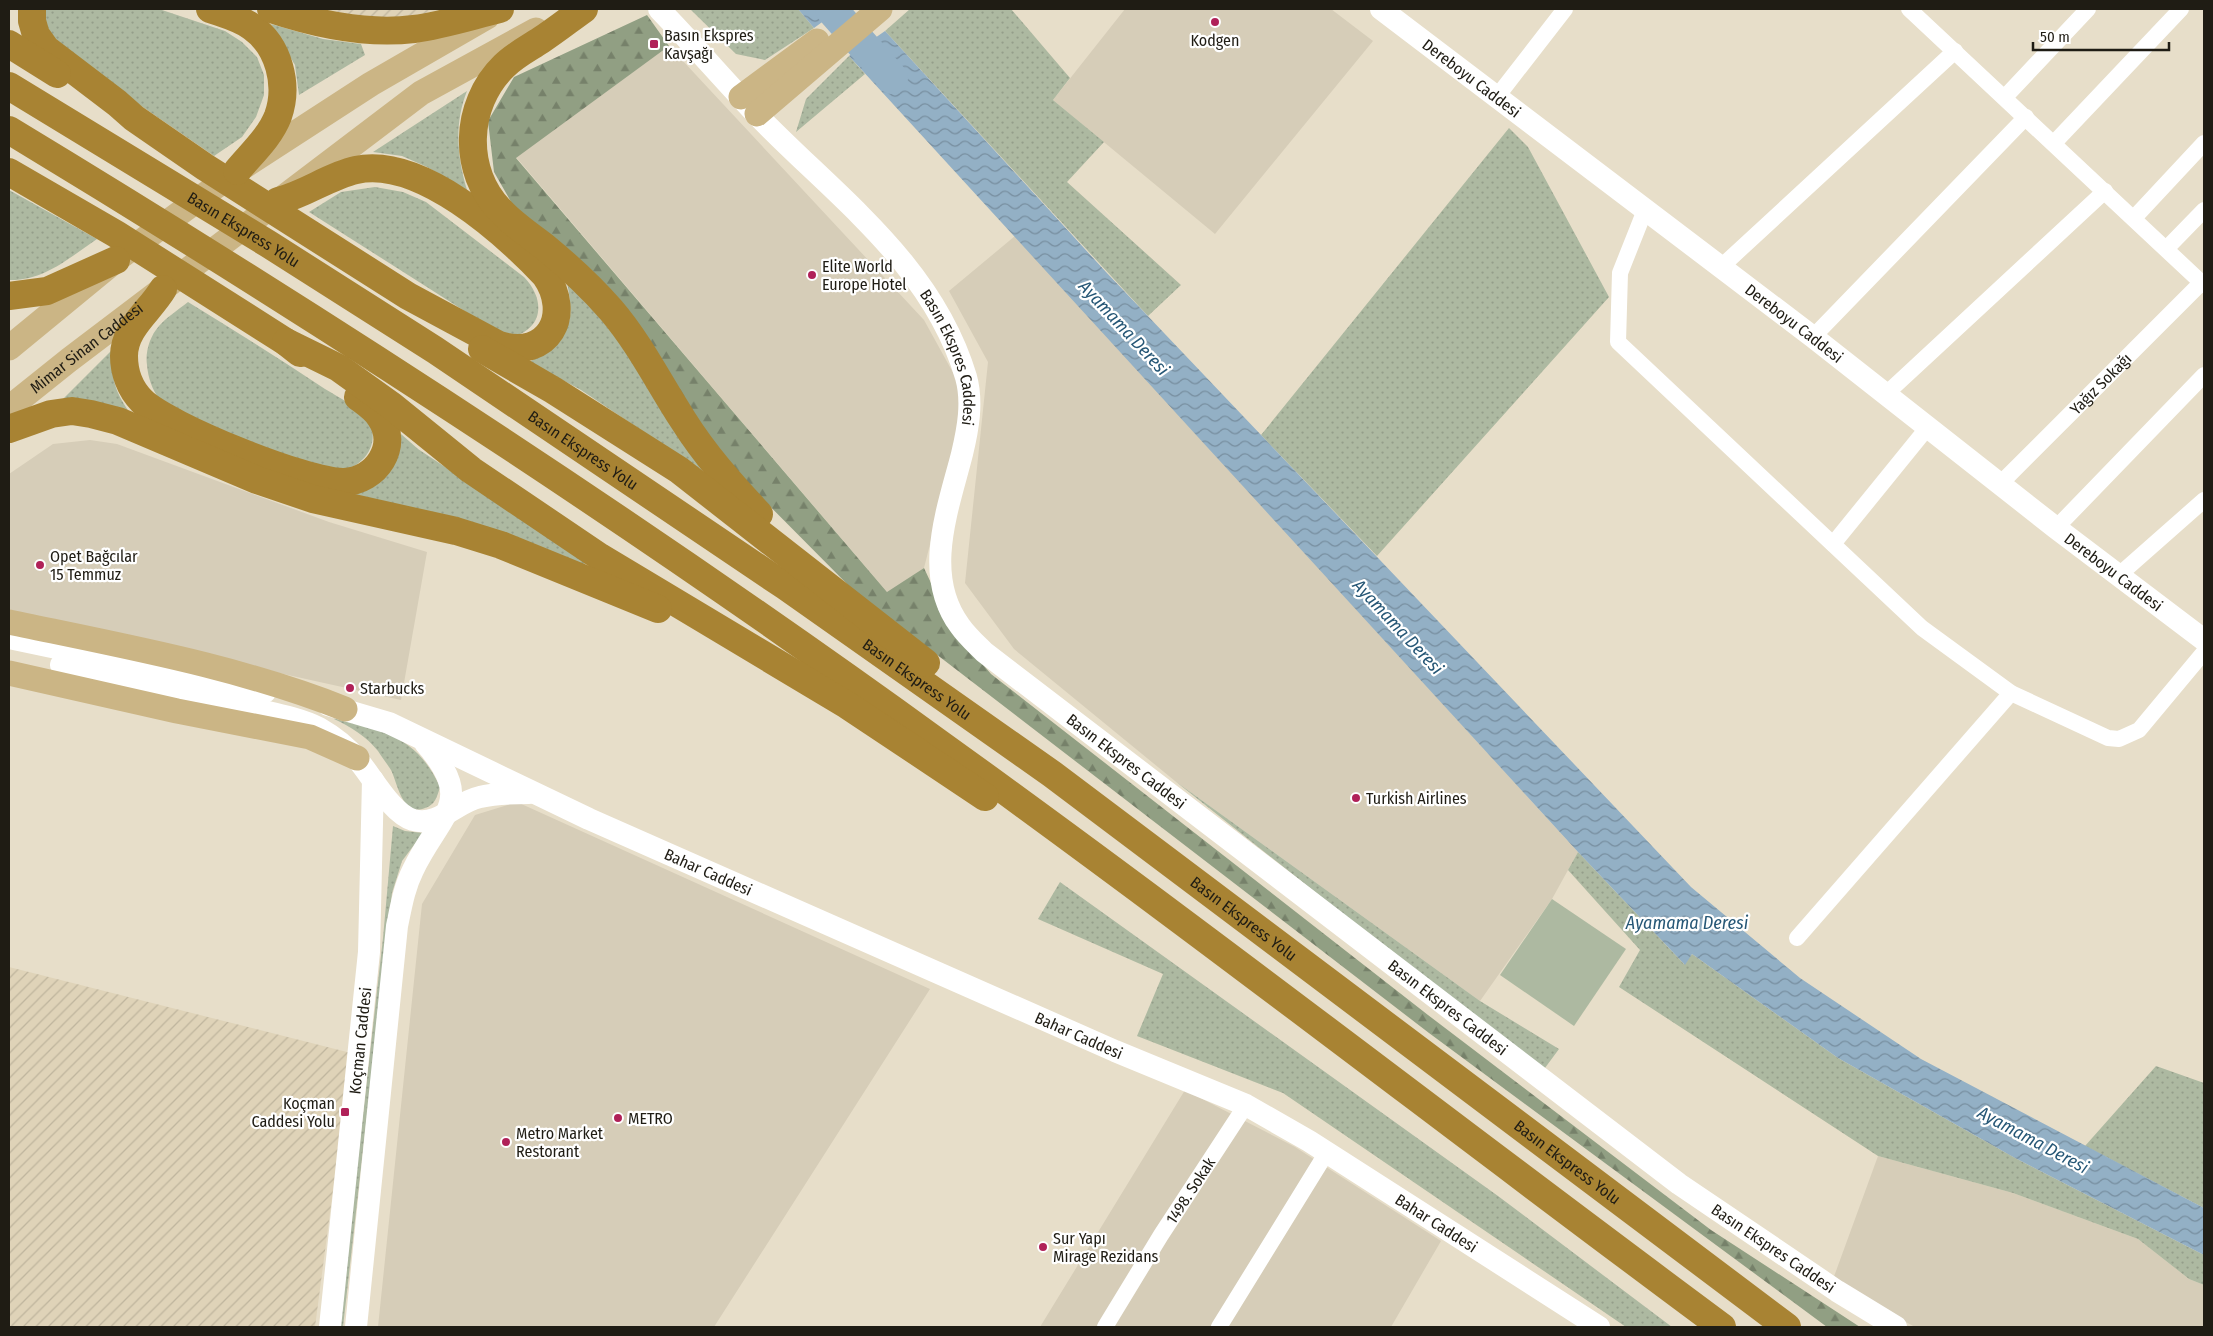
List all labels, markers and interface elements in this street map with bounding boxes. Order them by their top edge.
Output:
marker: Kodgen [1209,16,1221,28]
scale bar [2033,20,2169,52]
place label: Basın Ekspres Kavşağı [664,26,754,63]
text: 50 m [2040,28,2070,46]
place label: Kodgen [1191,31,1239,50]
street label: Dereboyu Caddesi [1419,35,1524,122]
marker: Basın Ekspres Kavşağı [648,38,660,50]
street label: Basın Ekspress Yolu [184,188,303,271]
place label: Elite World Europe Hotel [822,257,907,294]
marker: Elite World Europe Hotel [806,269,818,281]
water label: Ayamama Deresi [1074,275,1174,381]
street label: Dereboyu Caddesi [1741,280,1847,367]
street label: Basın Ekspres Caddesi [916,286,978,427]
street label: Mimar Sinan Caddesi [26,299,147,397]
street label: Yağız Sokağı [2066,349,2135,419]
street label: Basın Ekspress Yolu [524,407,641,494]
street label: Dereboyu Caddesi [2061,529,2166,615]
place label: Opet Bağcılar 15 Temmuz [50,547,138,584]
marker: Opet Bağcılar 15 Temmuz [34,559,46,571]
water label: Ayamama Deresi [1348,574,1448,680]
street label: Basın Ekspress Yolu [859,635,975,724]
place label: Starbucks [360,679,425,698]
marker: Starbucks [344,682,356,694]
street label: Basın Ekspres Caddesi [1063,710,1190,813]
place label: Turkish Airlines [1366,789,1467,808]
marker: Turkish Airlines [1350,792,1362,804]
street label: Bahar Caddesi [661,844,755,900]
street label: Basın Ekspress Yolu [1187,873,1301,965]
water label: Ayamama Deresi [1625,912,1749,934]
street label: Basın Ekspres Caddesi [1384,956,1511,1059]
street label: Koçman Caddesi [345,986,375,1095]
street label: Bahar Caddesi [1032,1008,1126,1063]
place label: Koçman Caddesi Yolu [251,1094,335,1131]
water label: Ayamama Deresi [1973,1101,2093,1179]
marker: Koçman Caddesi Yolu [339,1106,351,1118]
place label: METRO [628,1109,673,1128]
marker: METRO [612,1112,624,1124]
street label: Basın Ekspress Yolu [1510,1116,1624,1208]
place label: Metro Market Restorant [516,1124,604,1161]
marker: Metro Market Restorant [500,1136,512,1148]
street label: 1498. Sokak [1162,1153,1220,1227]
street label: Bahar Caddesi [1391,1190,1481,1257]
street label: Basın Ekspres Caddesi [1708,1200,1839,1297]
place label: Sur Yapı Mirage Rezidans [1053,1229,1159,1266]
marker: Sur Yapı Mirage Rezidans [1037,1241,1049,1253]

